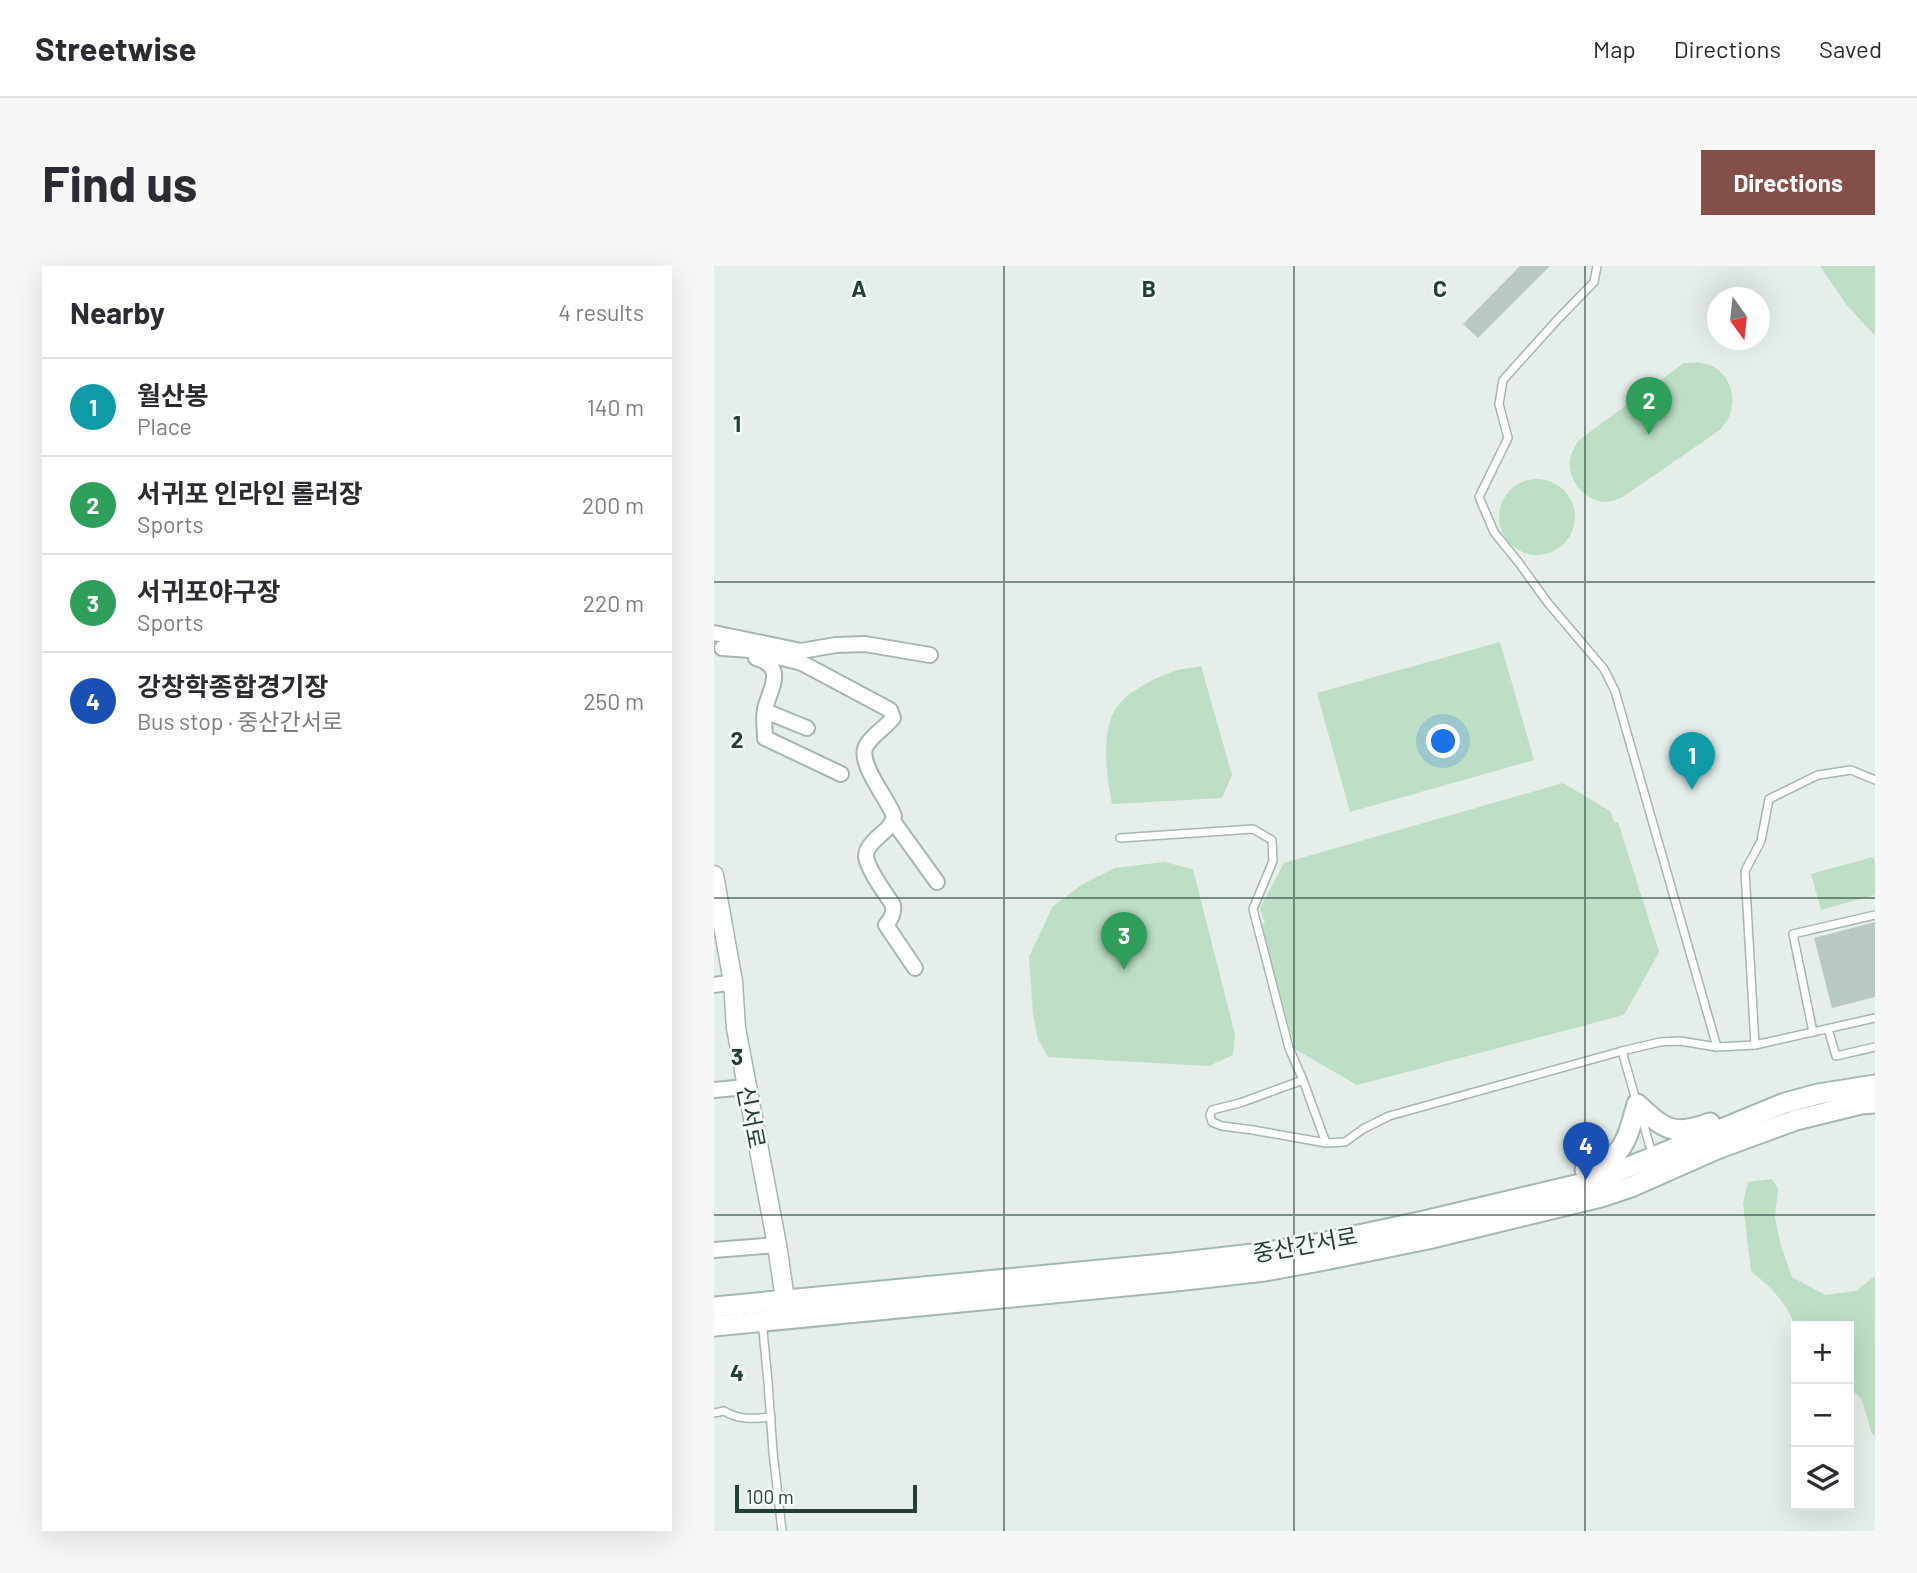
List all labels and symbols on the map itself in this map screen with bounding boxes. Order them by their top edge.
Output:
text: A [851,274,867,302]
text: B [1142,274,1156,302]
text: C [1433,274,1447,302]
north arrow [1707,287,1770,350]
pin: 2 [1626,377,1672,435]
text: 1 [733,409,741,437]
your location [1426,724,1460,758]
text: 2 [731,725,743,753]
pin: 1 [1669,732,1715,790]
pin: 3 [1101,912,1147,970]
text: 3 [731,1042,743,1070]
street label: 신서로 [732,1083,772,1151]
pin: 4 [1563,1122,1609,1180]
street label: 중산간서로 [1250,1221,1360,1267]
text: 4 [730,1358,744,1386]
scale bar [735,1482,917,1514]

